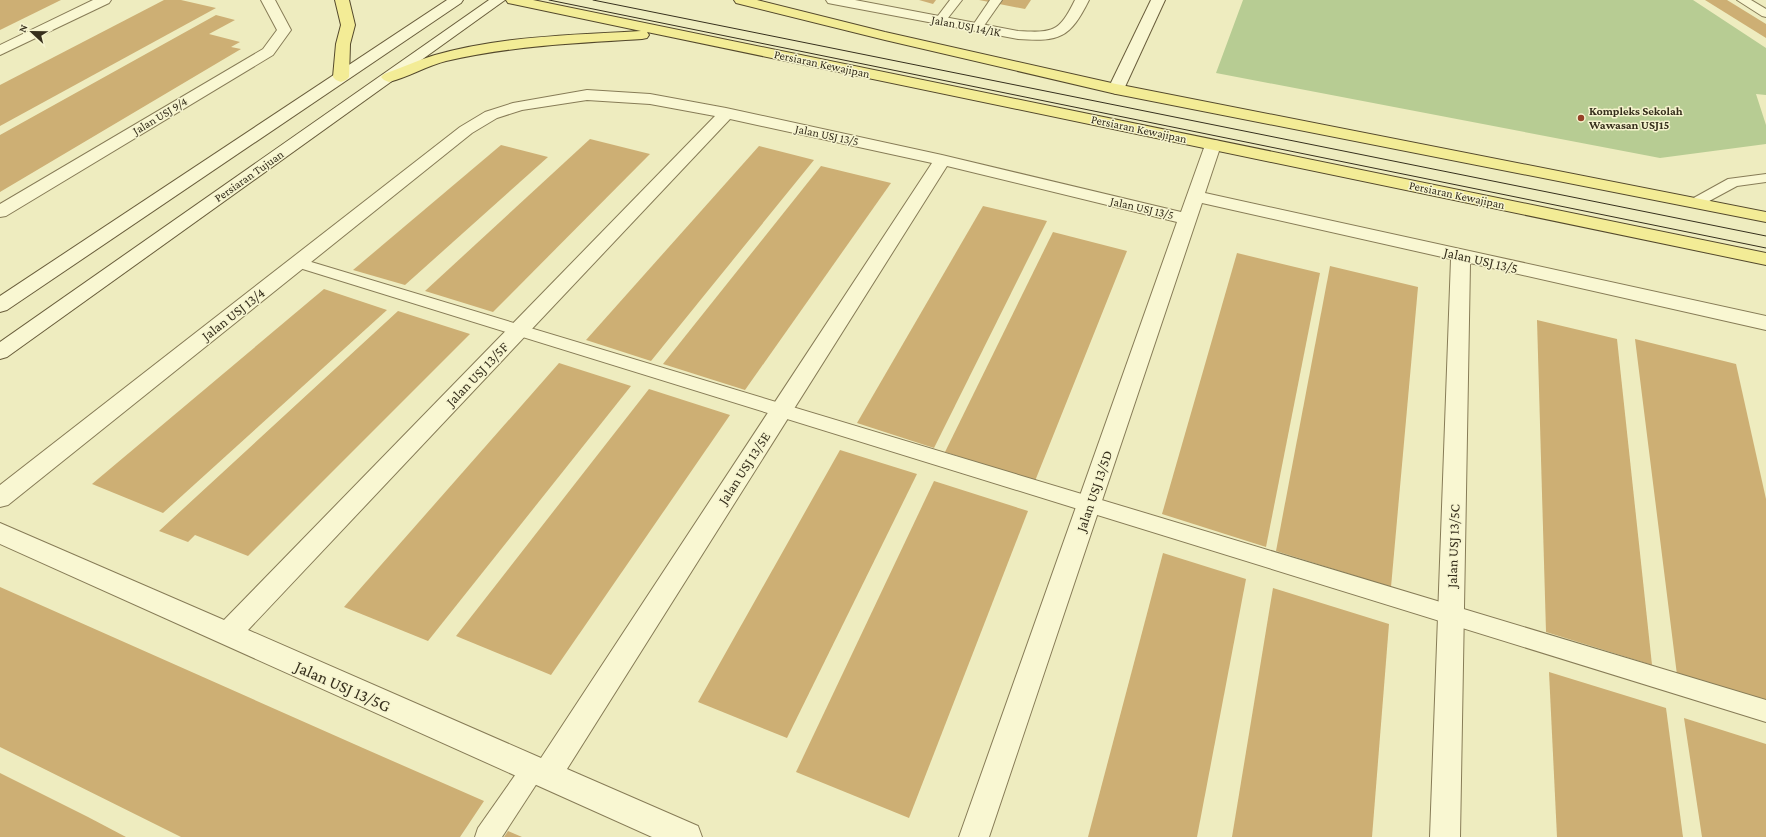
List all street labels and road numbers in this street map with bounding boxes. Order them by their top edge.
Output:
street label: Jalan USJ 14/1K [929,12,1002,40]
street label: Persiaran Kewajipan [773,47,872,81]
street label: Jalan USJ 9/4 [129,94,190,138]
street label: Persiaran Kewajipan [1090,112,1189,146]
street label: Jalan USJ 13/5 [793,121,860,149]
street label: Persiaran Tujuan [212,147,287,205]
street label: Persiaran Kewajipan [1408,178,1507,212]
street label: Jalan USJ 13/5 [1108,194,1175,222]
street label: Jalan USJ 13/5 [1440,243,1520,276]
street label: Jalan USJ 13/4 [197,284,268,345]
street label: Jalan USJ 13/5F [441,339,511,411]
street label: Jalan USJ 13/5E [714,428,774,509]
street label: Jalan USJ 13/5D [1072,448,1115,536]
street label: Jalan USJ 13/5C [1443,504,1462,590]
street label: Jalan USJ 13/5G [290,656,394,716]

